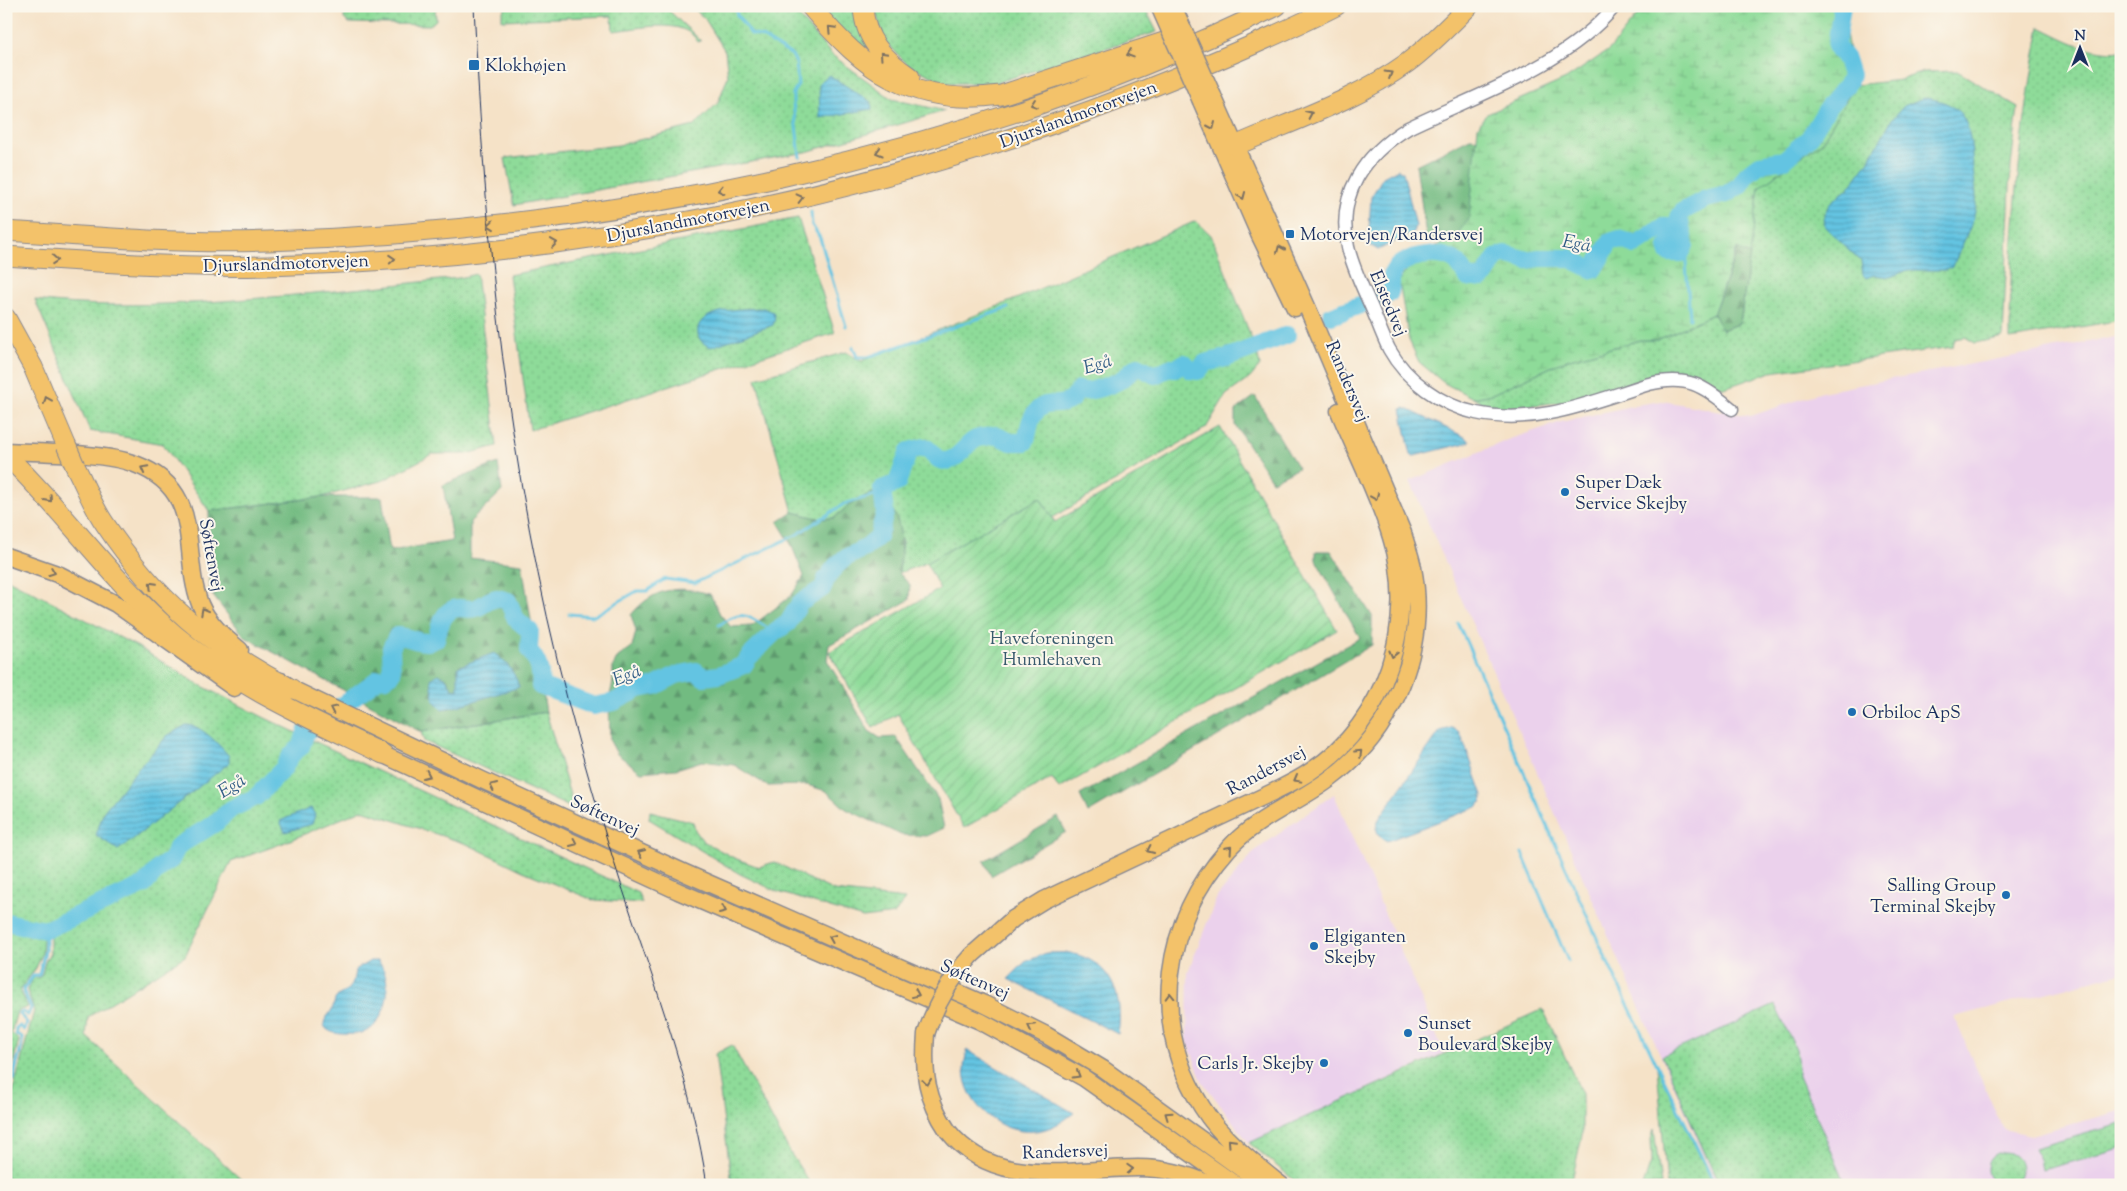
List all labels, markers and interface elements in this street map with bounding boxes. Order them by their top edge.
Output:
north arrow [2054,22,2104,72]
one-way arrow [827,26,836,35]
text: N [2074,27,2086,47]
one-way arrow [1126,48,1134,58]
one-way arrow [880,52,889,61]
place label: Klokhøjen [485,54,567,80]
marker: Klokhøjen [467,58,481,72]
one-way arrow [1383,71,1392,80]
street label: Djurslandmotorvejen [996,75,1161,156]
one-way arrow [1030,98,1039,108]
one-way arrow [1304,109,1313,120]
one-way arrow [1205,121,1216,130]
one-way arrow [875,147,883,157]
one-way arrow [716,184,725,194]
one-way arrow [1236,191,1247,200]
street label: Djurslandmotorvejen [604,193,773,251]
one-way arrow [795,193,804,204]
one-way arrow [487,219,495,230]
place label: Motorvejen/Randersvej [1300,223,1483,249]
marker: Motorvejen/Randersvej [1284,228,1296,240]
water label: Egå [1560,229,1593,260]
one-way arrow [549,239,558,249]
one-way arrow [1276,245,1287,254]
street label: Djurslandmotorvejen [203,249,370,281]
one-way arrow [51,254,59,265]
one-way arrow [388,254,396,265]
street label: Elstedvej [1362,267,1413,341]
street label: Randersvej [1317,337,1375,426]
water label: Egå [1080,348,1116,383]
one-way arrow [42,396,53,405]
one-way arrow [140,465,149,475]
place label: Super Dæk Service Skejby [1575,471,1687,518]
marker: Super Dæk Service Skejby [1559,486,1571,498]
one-way arrow [1368,492,1379,501]
one-way arrow [43,493,52,502]
street label: Søftenvej [191,517,229,594]
one-way arrow [47,566,56,577]
one-way arrow [149,582,158,591]
one-way arrow [200,607,210,616]
park label: Haveforeningen Humlehaven [990,627,1115,674]
one-way arrow [1388,650,1399,659]
water label: Egå [608,658,646,694]
place label: Orbiloc ApS [1862,701,1961,727]
one-way arrow [329,705,338,715]
marker: Orbiloc ApS [1846,706,1858,718]
street label: Randersvej [1223,740,1311,803]
one-way arrow [1353,750,1362,759]
water label: Egå [213,768,252,806]
one-way arrow [422,769,431,779]
one-way arrow [1293,773,1302,783]
one-way arrow [489,781,498,792]
street label: Søftenvej [565,789,643,844]
one-way arrow [569,837,578,848]
one-way arrow [1146,844,1155,854]
one-way arrow [1223,846,1232,855]
one-way arrow [637,849,646,860]
place label: Salling Group Terminal Skejby [1870,874,1996,921]
marker: Salling Group Terminal Skejby [2000,889,2012,901]
one-way arrow [718,904,727,915]
place label: Elgiganten Skejby [1324,925,1407,972]
one-way arrow [828,933,837,944]
marker: Elgiganten Skejby [1308,940,1320,952]
street label: Søftenvej [935,954,1013,1008]
one-way arrow [911,987,920,998]
one-way arrow [1165,992,1175,1000]
place label: Sunset Boulevard Skejby [1418,1012,1552,1059]
one-way arrow [1027,1023,1036,1033]
marker: Sunset Boulevard Skejby [1402,1027,1414,1039]
place label: Carls Jr. Skejby [1197,1052,1314,1078]
marker: Carls Jr. Skejby [1318,1057,1330,1069]
one-way arrow [1071,1068,1080,1078]
one-way arrow [921,1079,932,1087]
one-way arrow [1164,1112,1174,1121]
one-way arrow [1228,1138,1237,1147]
street label: Randersvej [1022,1139,1109,1167]
one-way arrow [1126,1163,1134,1174]

